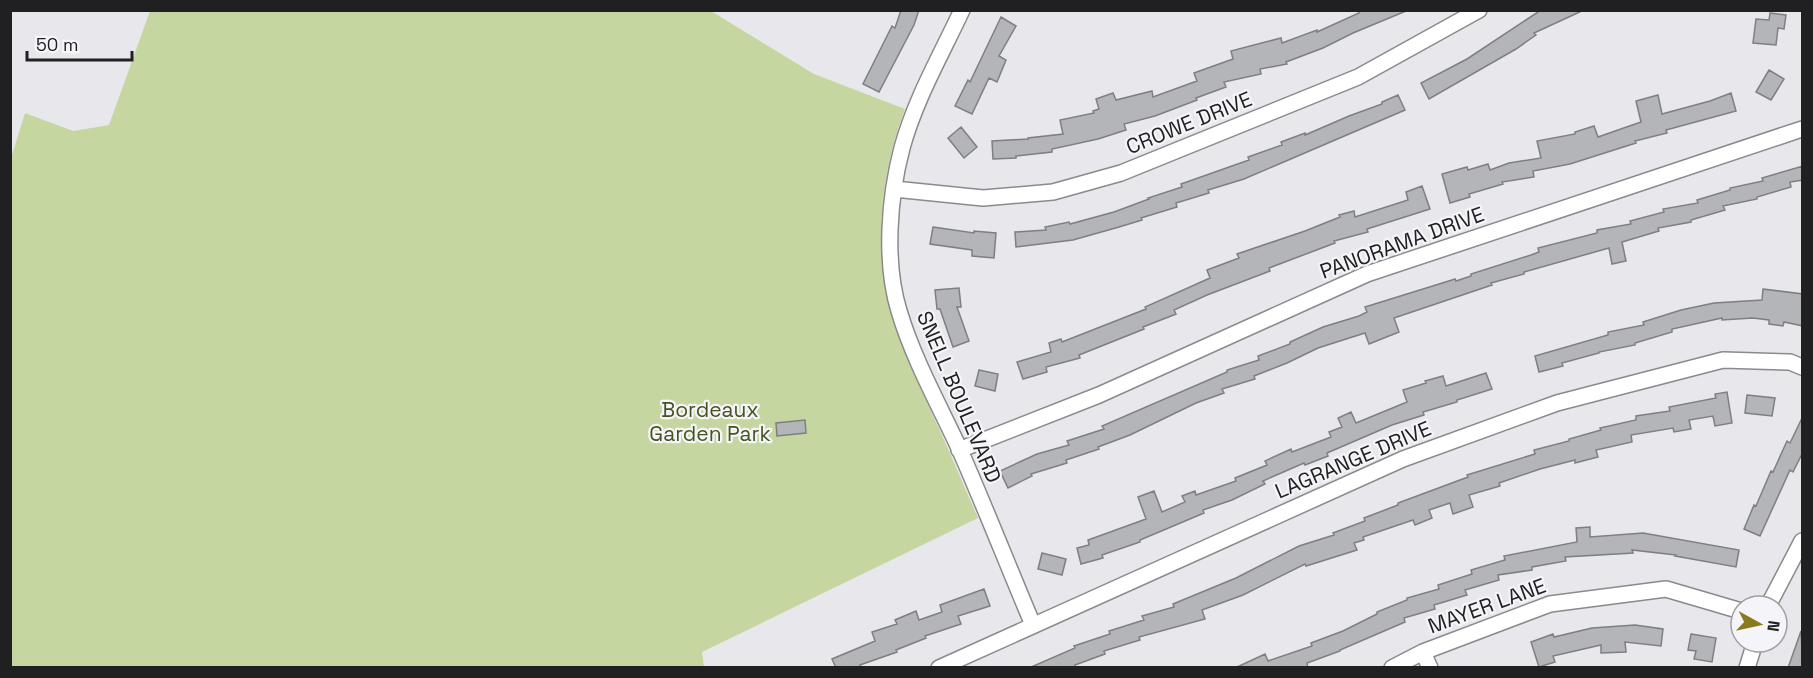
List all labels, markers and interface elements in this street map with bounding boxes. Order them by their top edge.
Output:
scale bar [27,24,132,62]
text: 50 m [36,33,78,56]
street label: CROWE DRIVE [1122,85,1256,160]
street label: PANORAMA DRIVE [1316,200,1488,285]
street label: SNELL BOULEVARD [911,307,1008,487]
park label: Bordeaux Garden Park [649,396,771,447]
street label: LAGRANGE DRIVE [1271,414,1435,505]
street label: MAYER LANE [1424,572,1549,639]
north arrow [1729,594,1789,654]
text: N [1762,619,1785,633]

